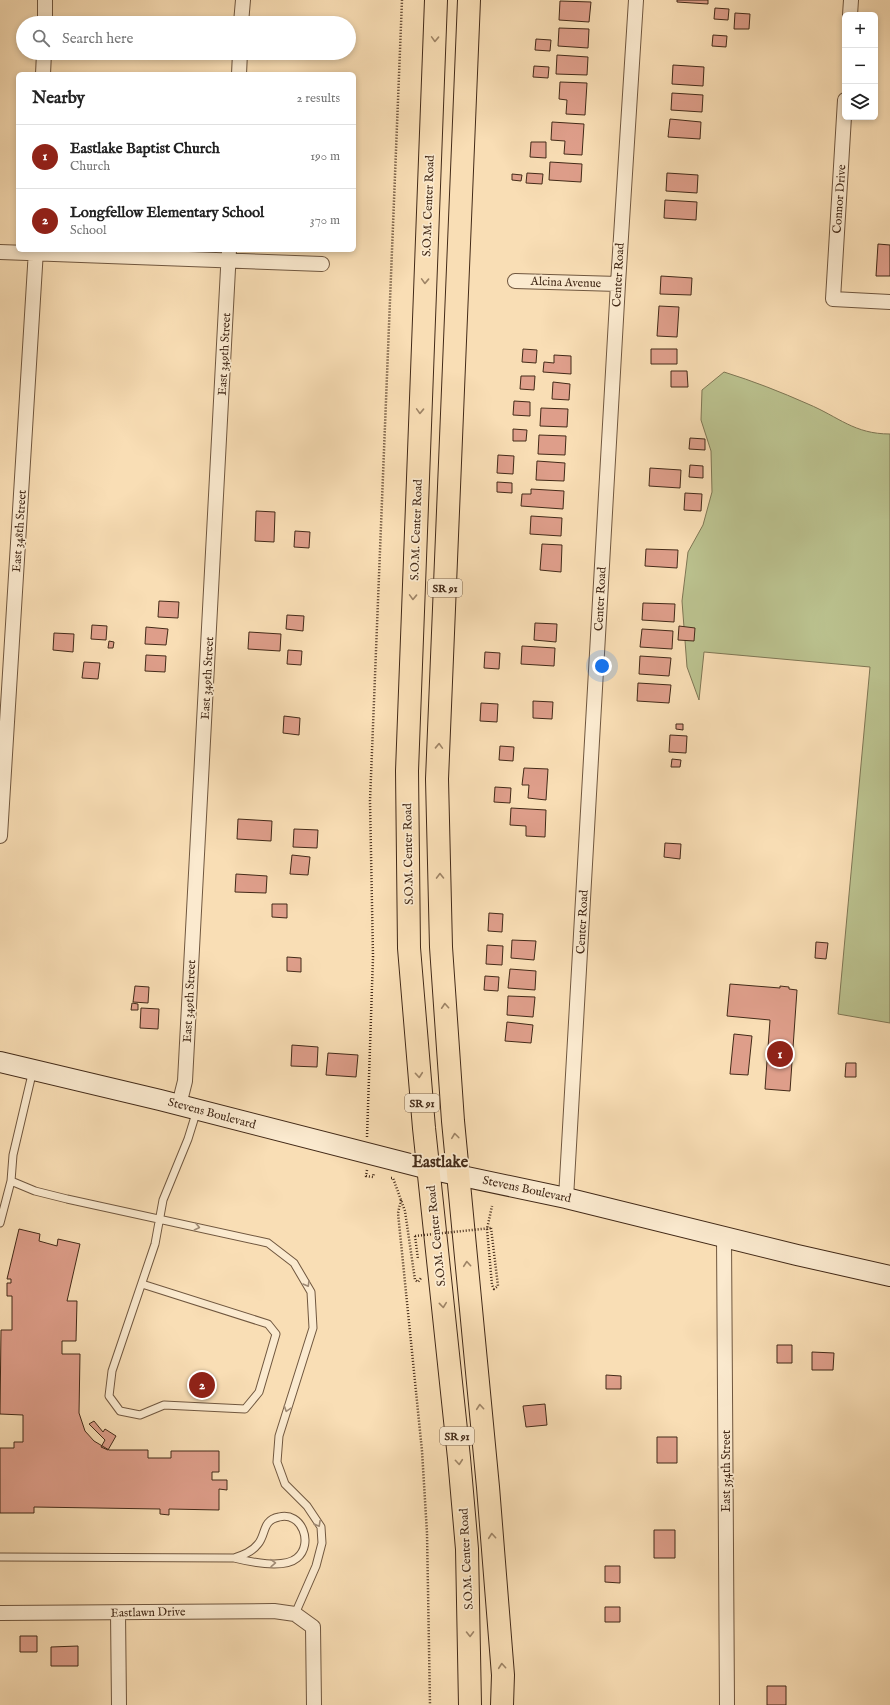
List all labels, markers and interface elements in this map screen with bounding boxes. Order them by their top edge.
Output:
map controls [842,12,878,120]
button: + [842,12,878,48]
search box [16,16,356,60]
icon: search [30,27,52,49]
text: Search here [62,29,133,48]
one-way arrow [431,36,439,42]
button: − [842,48,878,84]
button: layers [842,84,878,120]
text: Nearby [32,88,85,109]
text: 2 results [296,90,340,107]
text: Eastlake Baptist Church [70,139,220,158]
text: 1 [43,148,47,165]
text: 190 m [310,148,340,165]
street label: S.O.M. Center Road [419,154,438,257]
text: Church [70,158,110,175]
street label: Connor Drive [830,164,849,234]
text: Longfellow Elementary School [70,203,264,222]
text: 2 [42,212,48,229]
text: 370 m [310,212,340,229]
text: School [70,222,107,239]
street label: Center Road [609,242,628,307]
street label: Alcina Avenue [529,274,602,291]
one-way arrow [421,278,430,284]
street label: East 349th Street [215,312,234,396]
one-way arrow [416,408,425,414]
street label: S.O.M. Center Road [407,478,426,581]
street label: East 348th Street [9,489,30,573]
street label: Center Road [591,566,610,631]
road number: SR 91 [428,579,462,597]
one-way arrow [409,594,418,600]
street label: East 349th Street [198,636,217,720]
your location [592,656,612,676]
one-way arrow [434,743,443,749]
street label: S.O.M. Center Road [400,803,417,905]
one-way arrow [435,873,444,879]
street label: Center Road [573,889,592,954]
street label: East 349th Street [180,959,199,1043]
one-way arrow [441,1003,450,1009]
pin: 1 [767,1039,793,1069]
one-way arrow [415,1072,424,1078]
road number: SR 91 [405,1094,439,1112]
street label: Stevens Boulevard [166,1095,258,1133]
one-way arrow [450,1133,459,1139]
district label: Eastlake [412,1153,469,1173]
street label: Stevens Boulevard [481,1173,573,1206]
street label: S.O.M. Center Road [424,1184,449,1287]
one-way arrow [194,1223,201,1231]
one-way arrow [463,1261,472,1267]
one-way arrow [302,1280,309,1287]
one-way arrow [439,1302,448,1308]
pin: 2 [189,1370,215,1400]
one-way arrow [476,1404,485,1410]
one-way arrow [284,1405,292,1412]
road number: SR 91 [440,1427,474,1445]
street label: East 354th Street [719,1430,734,1512]
one-way arrow [455,1459,464,1465]
street label: S.O.M. Center Road [456,1507,477,1610]
one-way arrow [313,1520,321,1527]
one-way arrow [487,1533,496,1539]
one-way arrow [270,1559,276,1567]
street label: Eastlawn Drive [110,1604,186,1621]
one-way arrow [465,1631,474,1637]
one-way arrow [498,1663,507,1669]

